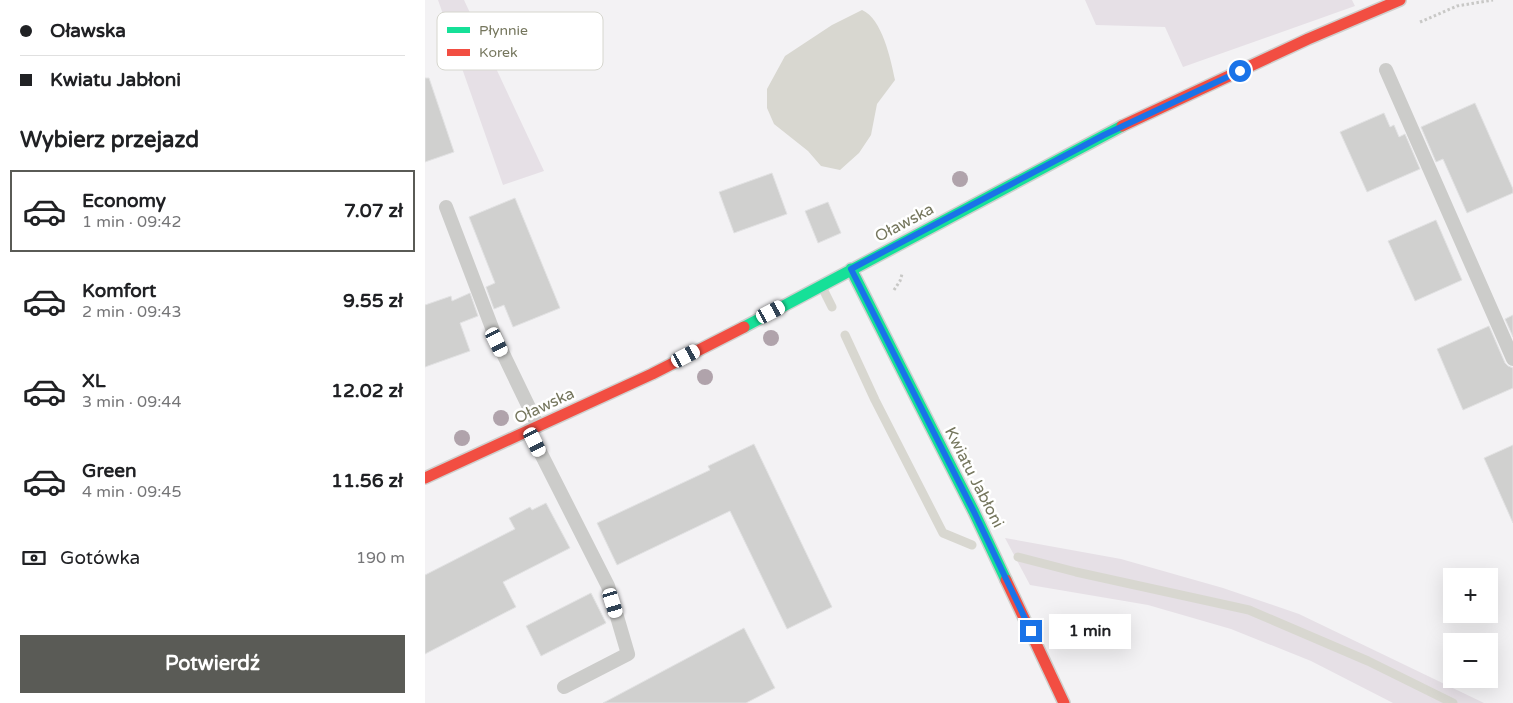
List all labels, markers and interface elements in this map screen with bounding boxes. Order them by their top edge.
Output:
legend [437,12,603,70]
text: Oławska [50,20,126,42]
text: Płynnie [479,22,528,39]
text: Korek [479,44,518,61]
route start [1229,60,1251,82]
text: Kwiatu Jabłoni [50,69,181,91]
text: Wybierz przejazd [20,127,199,153]
icon: car [22,189,67,234]
text: Economy [82,190,166,212]
street label: Oławska [872,199,937,247]
text: 7.07 zł [344,200,403,222]
text: 1 min · 09:42 [82,212,181,232]
icon: car [22,279,67,324]
text: Komfort [82,280,156,302]
text: 9.55 zł [343,290,403,312]
car [754,298,787,326]
text: 2 min · 09:43 [82,302,181,322]
car [483,325,510,359]
car [669,342,702,370]
icon: car [22,369,67,414]
text: XL [82,370,106,392]
text: 12.02 zł [331,380,403,402]
street label: Oławska [511,383,578,428]
text: 3 min · 09:44 [82,392,181,412]
street label: Kwiatu Jabłoni [940,424,1008,531]
car [521,425,548,459]
icon: car [22,459,67,504]
text: Green [82,460,136,482]
text: 11.56 zł [331,470,403,492]
text: 4 min · 09:45 [82,482,181,502]
icon: cash [20,544,48,572]
text: Gotówka [60,547,140,569]
text: 190 m [356,548,405,568]
map controls [1443,568,1498,688]
button: + [1443,568,1498,623]
car [601,586,624,620]
callout: 1 min [1049,614,1131,648]
route end [1020,620,1042,642]
text: 1 min [1069,621,1111,641]
button: − [1443,633,1498,688]
button: Potwierdź [20,635,405,693]

